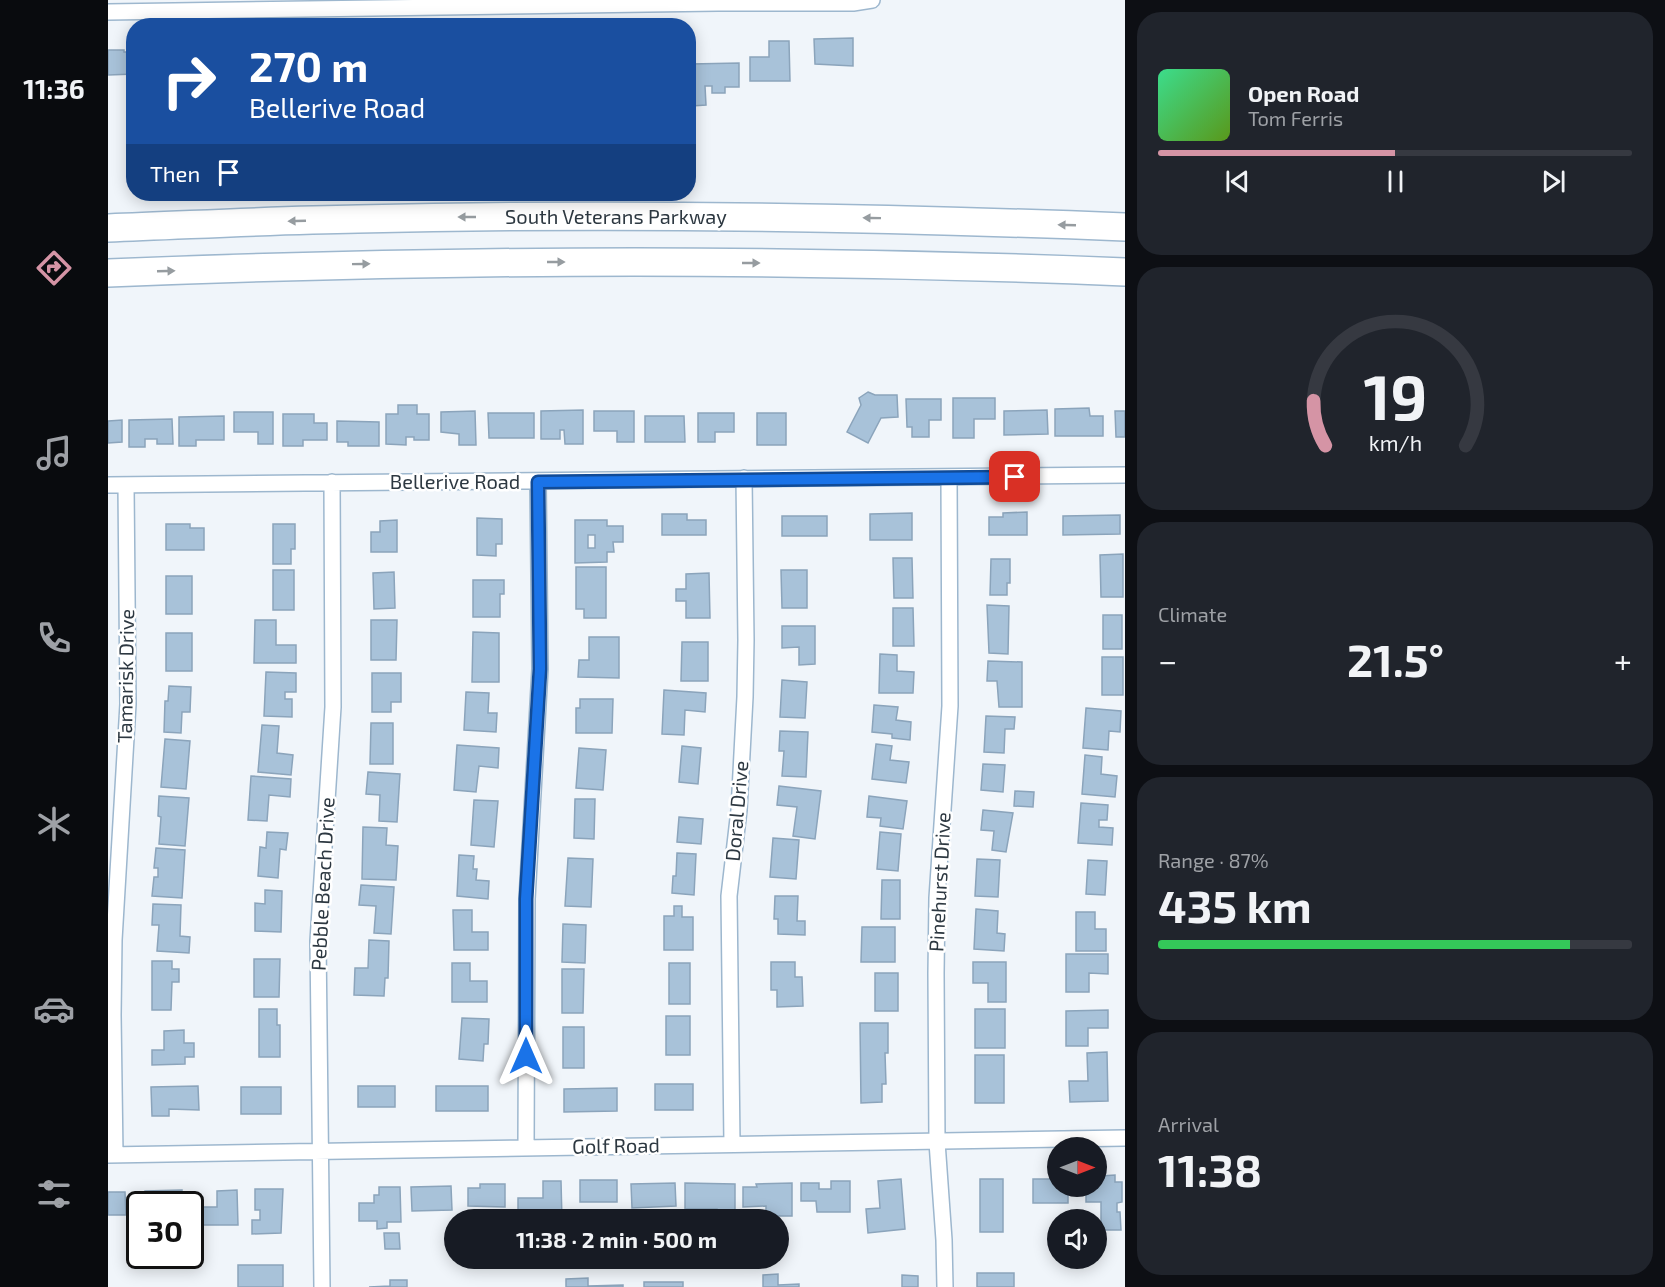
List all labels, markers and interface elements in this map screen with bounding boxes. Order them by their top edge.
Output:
text: 270 m [249,40,368,90]
icon: right [150,42,228,120]
text: 11:36 [23,72,85,104]
text: Open Road [1248,80,1360,106]
text: Bellerive Road [249,91,425,123]
text: Tom Ferris [1248,106,1343,130]
icon: arrive [212,156,245,189]
text: Then [150,160,200,186]
icon: previous [1221,165,1254,198]
icon: pause [1379,165,1412,198]
icon: next [1537,165,1570,198]
street label: South Veterans Parkway [505,204,727,228]
one-way arrow [457,212,476,222]
one-way arrow [862,214,881,223]
one-way arrow [287,216,306,225]
one-way arrow [1057,220,1076,229]
icon: directions [33,247,75,289]
one-way arrow [547,257,566,267]
one-way arrow [742,258,761,268]
one-way arrow [352,259,371,269]
one-way arrow [157,266,176,275]
text: 19 [1363,358,1427,433]
text: km/h [1368,430,1422,455]
icon: music [33,432,75,474]
pin [989,451,1040,502]
icon: arrive [998,460,1031,493]
street label: Bellerive Road [390,469,520,493]
text: Climate [1158,602,1227,626]
street label: Tamarisk Drive [112,609,138,743]
icon: phone [33,617,75,659]
text: 21.5° [1347,632,1444,686]
text: − [1158,640,1177,680]
text: + [1614,640,1632,680]
street label: Doral Drive [720,760,752,862]
street label: Pebble Beach Drive [305,797,339,971]
icon: climate [33,803,75,845]
street label: Pinehurst Drive [923,811,955,952]
text: Range · 87% [1158,848,1269,872]
text: 435 km [1158,878,1312,932]
icon: car [33,988,75,1030]
position arrow [494,1024,558,1088]
text: Arrival [1158,1112,1219,1136]
street label: Golf Road [572,1132,660,1158]
north arrow [1047,1137,1107,1197]
map controls [1047,1137,1107,1269]
text: 11:38 [1158,1142,1262,1196]
icon: filters [33,1173,75,1215]
speed limit sign: 30 [126,1191,204,1269]
button: sound [1047,1209,1107,1269]
text: 11:38 · 2 min · 500 m [516,1226,717,1252]

